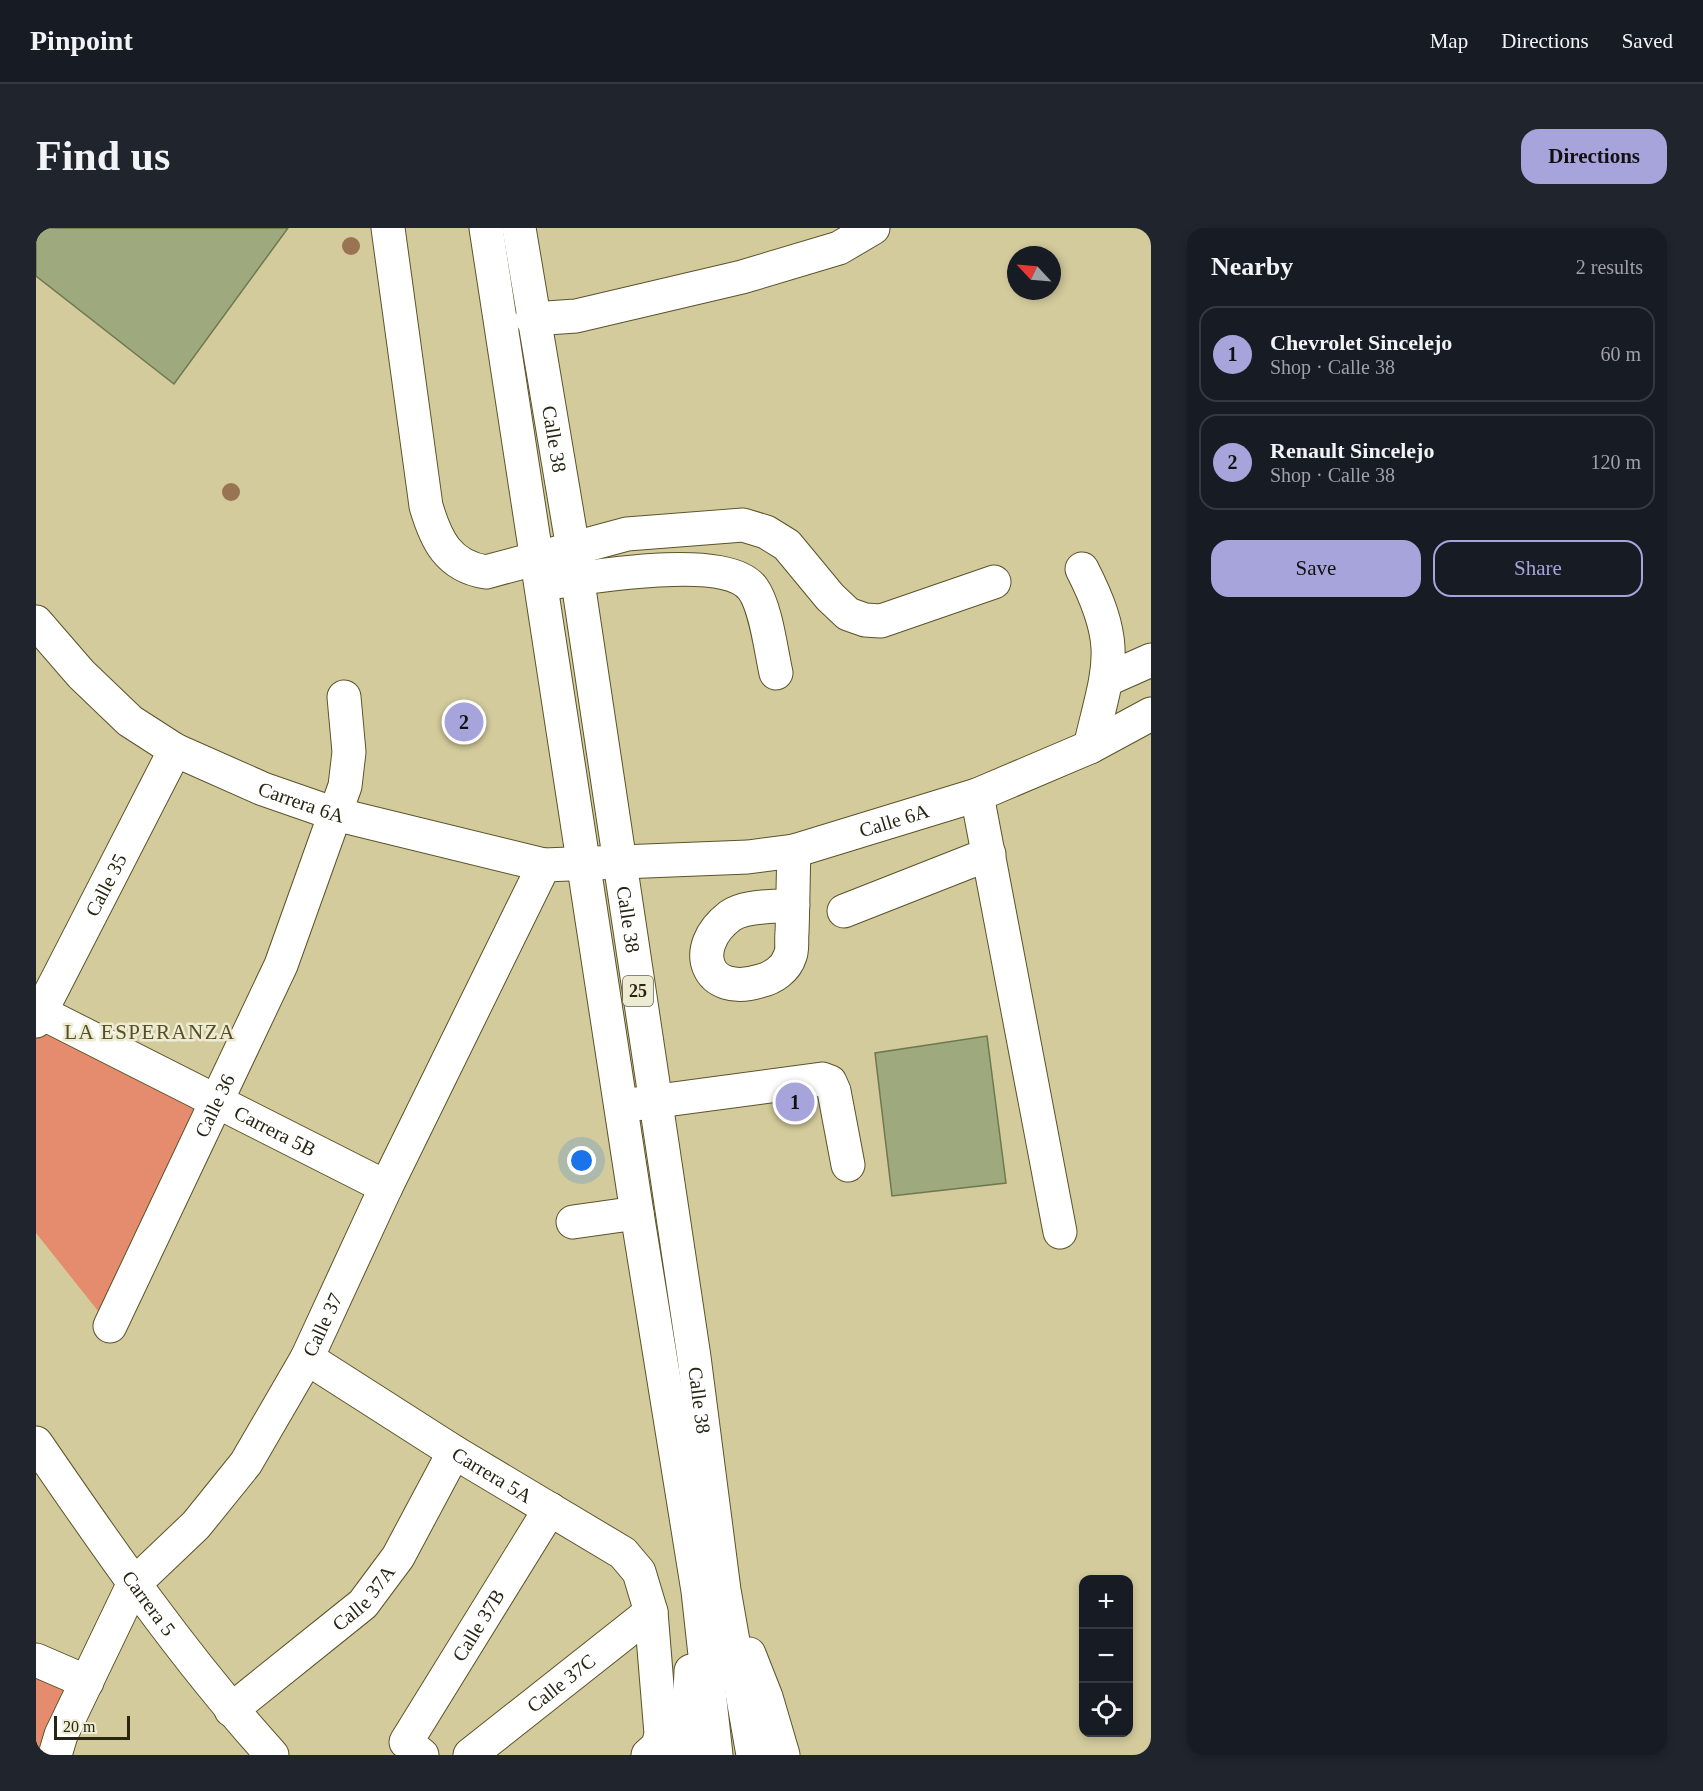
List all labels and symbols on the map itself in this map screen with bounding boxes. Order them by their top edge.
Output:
north arrow [1007,246,1061,300]
street label: Calle 38 [538,404,571,474]
pin: 2 [444,700,484,744]
street label: Carrera 6A [255,777,347,827]
street label: Calle 6A [857,799,932,841]
street label: Calle 35 [81,850,131,920]
street label: Calle 38 [613,884,644,954]
road number: 25 [623,976,653,1006]
district label: LA ESPERANZA [64,1020,236,1044]
street label: Calle 36 [190,1070,239,1141]
pin: 1 [776,1080,814,1124]
street label: Carrera 5B [231,1101,320,1161]
your location [567,1146,596,1175]
street label: Calle 37 [298,1290,346,1360]
street label: Calle 38 [684,1365,715,1435]
street label: Carrera 5A [448,1442,537,1508]
street label: Calle 37A [328,1560,399,1635]
street label: Carrera 5 [118,1567,180,1640]
street label: Calle 37B [448,1585,509,1665]
street label: Calle 37C [523,1649,599,1717]
scale bar [54,1713,130,1740]

